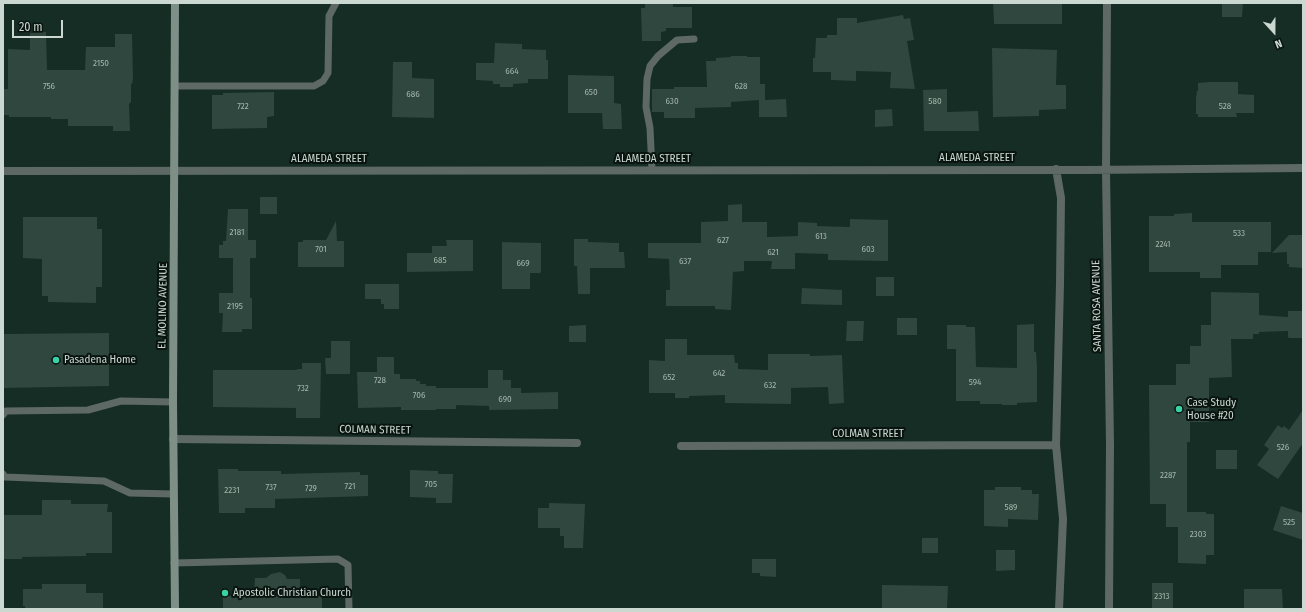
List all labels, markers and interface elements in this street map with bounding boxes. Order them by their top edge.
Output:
scale bar [14,12,65,38]
north arrow [1254,12,1294,52]
text: 20 m [19,20,43,34]
text: N [1273,36,1284,51]
house number: 2150 [93,58,109,68]
house number: 664 [505,66,519,76]
house number: 756 [43,81,55,91]
house number: 628 [735,81,747,91]
house number: 650 [584,87,598,97]
house number: 686 [406,89,420,99]
house number: 630 [665,96,679,106]
house number: 580 [928,96,942,106]
house number: 722 [237,101,249,111]
house number: 528 [1219,101,1231,111]
street label: ALAMEDA STREET [939,151,1015,165]
street label: ALAMEDA STREET [291,152,367,166]
street label: ALAMEDA STREET [615,152,691,166]
house number: 2181 [229,227,245,237]
house number: 533 [1233,228,1245,238]
house number: 613 [815,231,827,241]
house number: 627 [717,235,729,245]
house number: 2241 [1155,239,1171,249]
house number: 701 [315,244,327,254]
house number: 603 [861,244,875,254]
house number: 621 [767,247,779,257]
house number: 685 [433,255,447,265]
house number: 637 [679,256,691,266]
house number: 669 [516,258,530,268]
street label: SANTA ROSA AVENUE [1090,260,1104,352]
street label: EL MOLINO AVENUE [156,263,170,349]
house number: 2195 [227,301,243,311]
place label: Pasadena Home [64,353,136,367]
marker: Pasadena Home [51,355,61,365]
house number: 642 [713,368,725,378]
house number: 652 [663,372,675,382]
house number: 728 [374,375,386,385]
house number: 594 [969,377,981,387]
house number: 632 [764,380,776,390]
house number: 732 [297,383,309,393]
house number: 706 [413,390,425,400]
house number: 690 [498,394,512,404]
place label: Case Study House #20 [1187,396,1236,422]
marker: Case Study House #20 [1174,404,1184,414]
street label: COLMAN STREET [339,423,411,437]
street label: COLMAN STREET [832,427,904,441]
house number: 526 [1277,442,1289,452]
house number: 2287 [1160,470,1176,480]
house number: 705 [425,479,437,489]
house number: 721 [345,481,355,491]
house number: 737 [265,482,277,492]
house number: 729 [305,483,317,493]
house number: 2231 [224,485,240,495]
house number: 589 [1005,502,1017,512]
house number: 525 [1283,517,1295,527]
house number: 2303 [1190,529,1206,539]
place label: Apostolic Christian Church [233,586,351,600]
marker: Apostolic Christian Church [220,588,230,598]
house number: 2313 [1154,591,1170,601]

